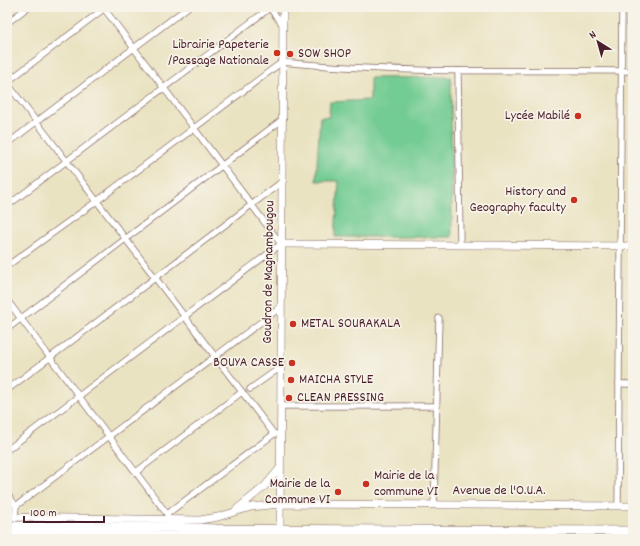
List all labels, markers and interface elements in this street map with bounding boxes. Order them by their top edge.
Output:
north arrow [578,22,618,62]
text: N [586,27,601,44]
place label: Librairie Papeterie /Passage Nationale [168,35,269,71]
place label: SOW SHOP [298,44,351,64]
marker: Librairie Papeterie /Passage Nationale [272,48,282,58]
marker: SOW SHOP [285,49,295,59]
place label: Lycée Mabilé [505,106,570,126]
marker: Lycée Mabilé [573,111,583,121]
place label: History and Geography faculty [470,182,566,218]
marker: History and Geography faculty [569,195,579,205]
street label: Goudron de Magnambougou [258,200,280,344]
place label: METAL SOURAKALA [301,314,401,334]
marker: METAL SOURAKALA [288,319,298,329]
place label: BOUYA CASSE [213,353,285,373]
marker: BOUYA CASSE [287,358,297,368]
place label: MAICHA STYLE [299,370,374,390]
marker: MAICHA STYLE [286,375,296,385]
place label: CLEAN PRESSING [297,388,384,408]
marker: CLEAN PRESSING [284,393,294,403]
place label: Mairie de la commune VI [374,466,439,502]
place label: Mairie de la Commune VI [265,474,331,510]
marker: Mairie de la commune VI [361,479,371,489]
street label: Avenue de l'O.U.A. [453,481,545,501]
marker: Mairie de la Commune VI [333,487,343,497]
scale bar [24,498,104,524]
text: 100 m [30,505,57,522]

